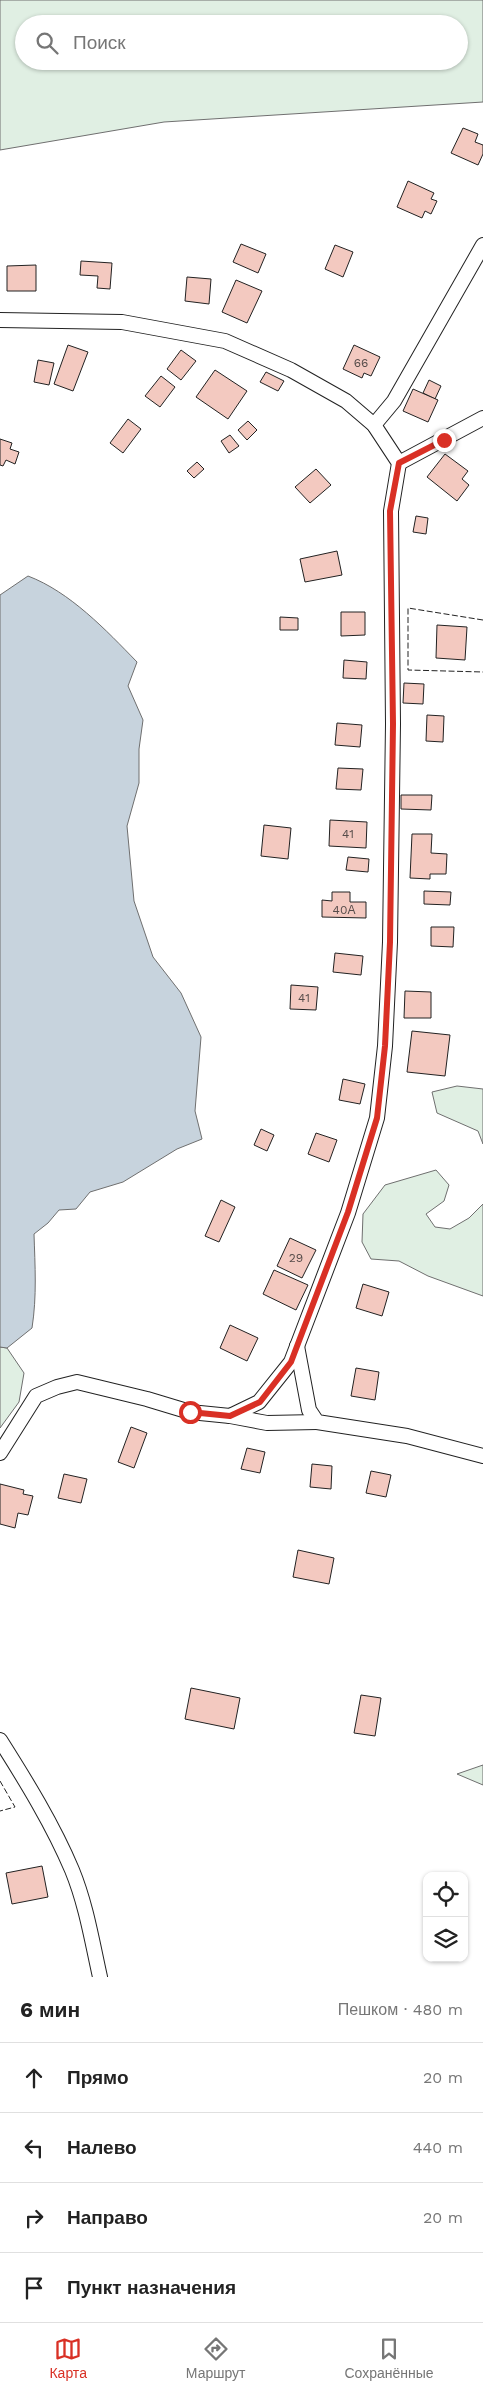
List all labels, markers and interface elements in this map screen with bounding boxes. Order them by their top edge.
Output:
search box [15,15,468,70]
icon: search [33,29,61,57]
text: Поиск [73,31,126,54]
house number: 66 [354,356,368,370]
route end [433,429,456,452]
house number: 41 [342,827,354,841]
house number: 40А [333,903,355,917]
house number: 41 [298,991,310,1005]
house number: 29 [289,1251,303,1265]
route start [179,1401,202,1424]
map controls [423,1872,468,1962]
button: locate [423,1872,468,1917]
button: layers [423,1917,468,1962]
text: 6 мин [20,1997,80,2022]
text: Пешком · 480 m [338,2000,463,2019]
icon: ahead [20,2064,48,2092]
text: Прямо [67,2066,129,2089]
text: 20 m [423,2068,463,2087]
icon: left [20,2134,48,2162]
text: Налево [67,2136,137,2159]
text: 440 m [413,2138,463,2157]
icon: right [20,2204,48,2232]
text: Направо [67,2206,148,2229]
text: 20 m [423,2208,463,2227]
icon: arrive [20,2274,48,2302]
text: Пункт назначения [67,2276,236,2299]
tab: Карта [49,2335,87,2381]
tab: Маршрут [186,2335,246,2381]
tab: Сохранённые [344,2335,434,2381]

